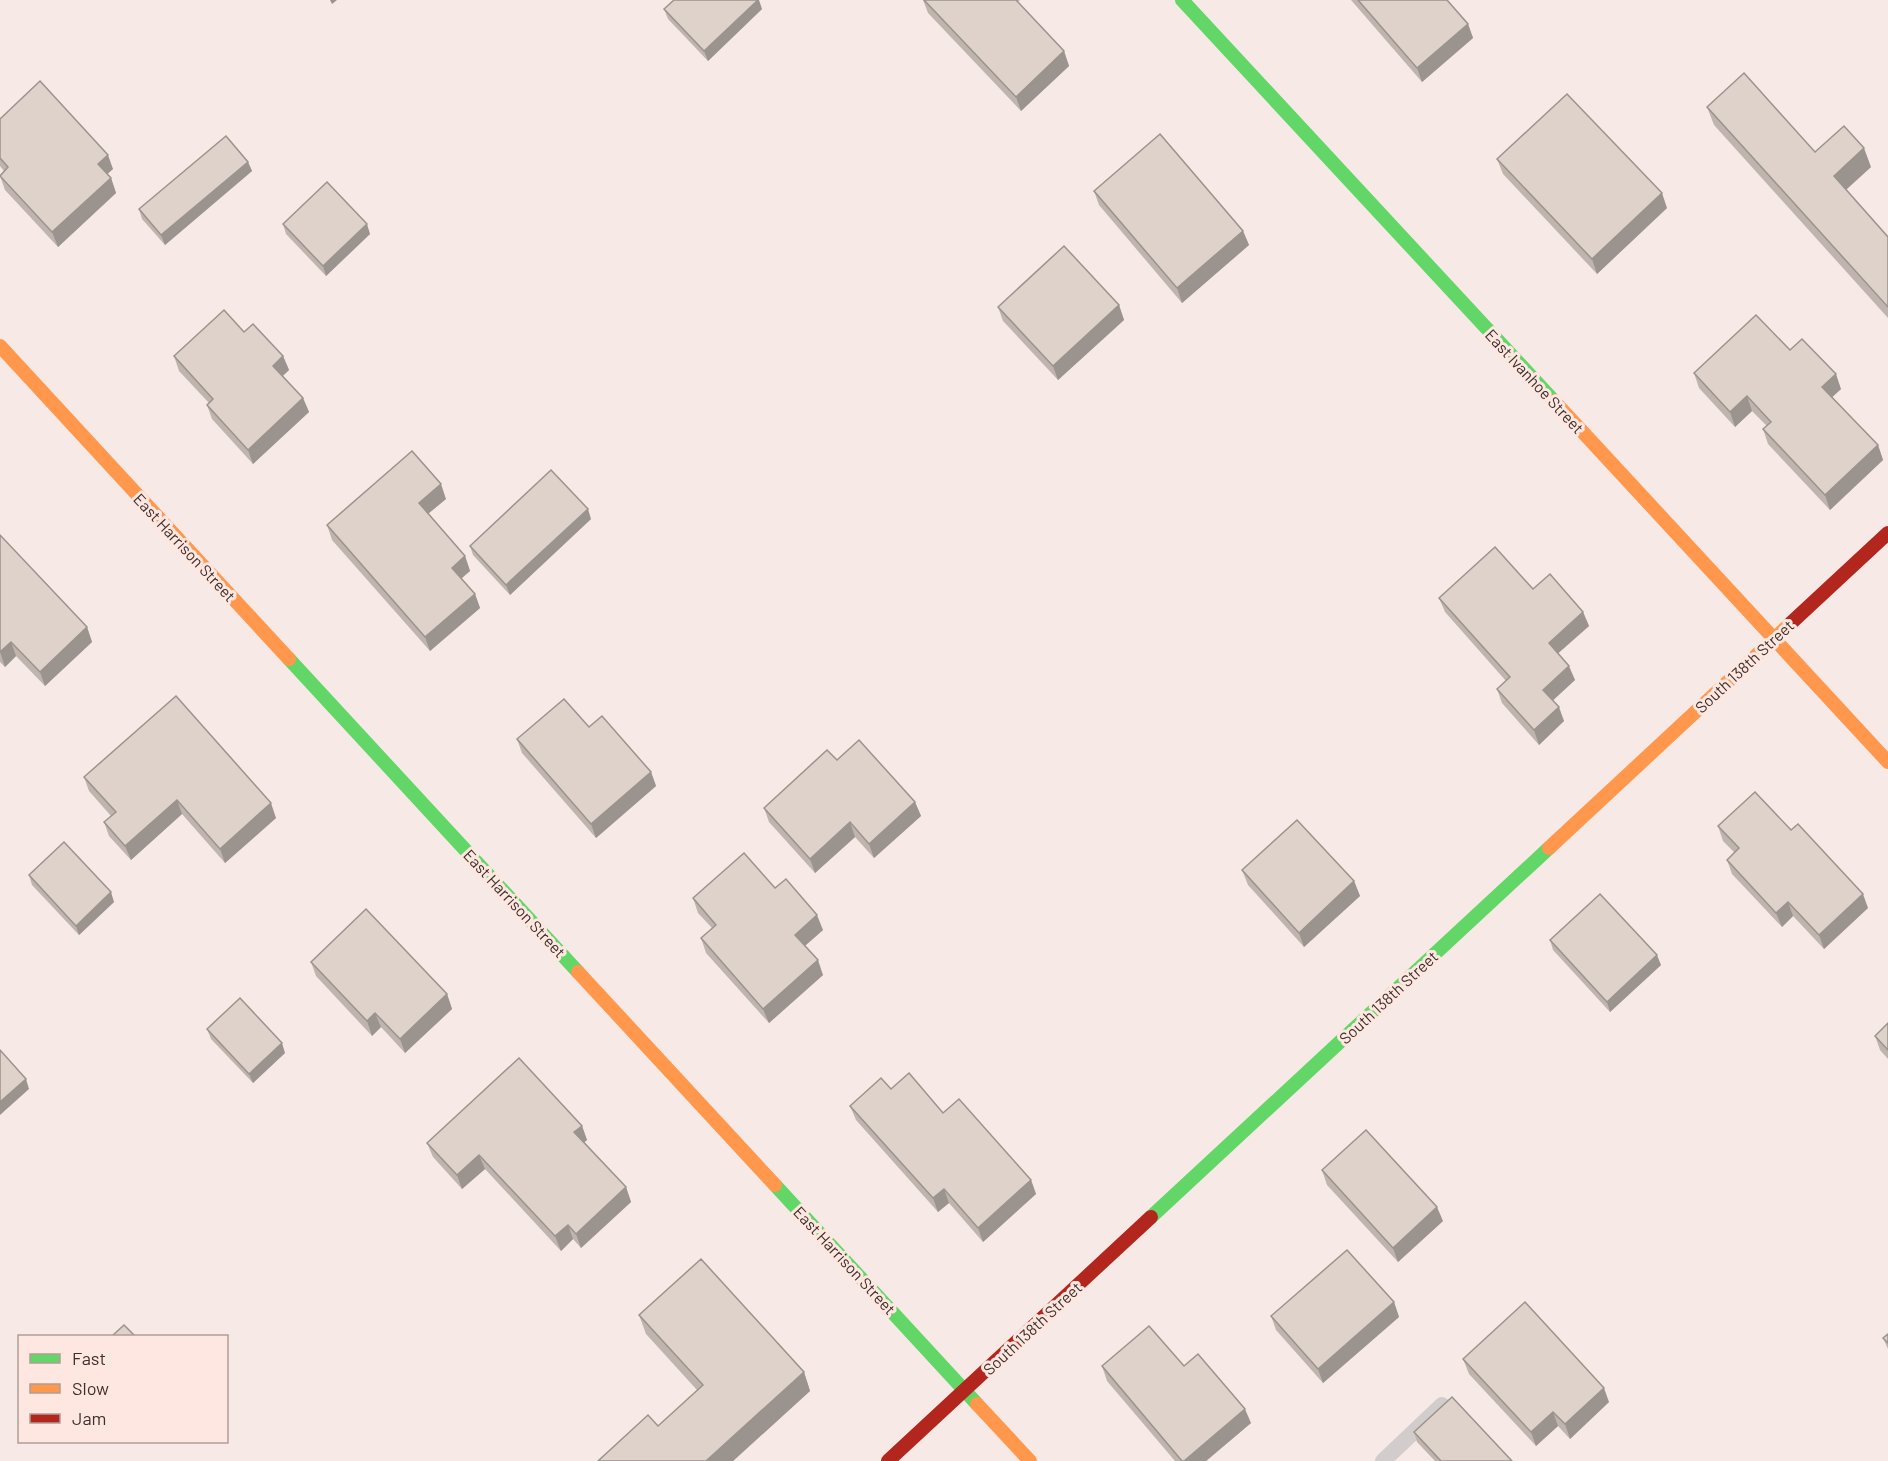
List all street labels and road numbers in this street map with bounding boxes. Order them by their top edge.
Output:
street label: East Ivanhoe Street [1482,325,1588,437]
street label: East Harrison Street [130,489,240,605]
street label: South 138th Street [1691,615,1797,717]
street label: East Harrison Street [460,845,570,961]
street label: South 138th Street [1335,946,1441,1048]
street label: East Harrison Street [790,1202,900,1318]
street label: South 138th Street [979,1277,1085,1379]

